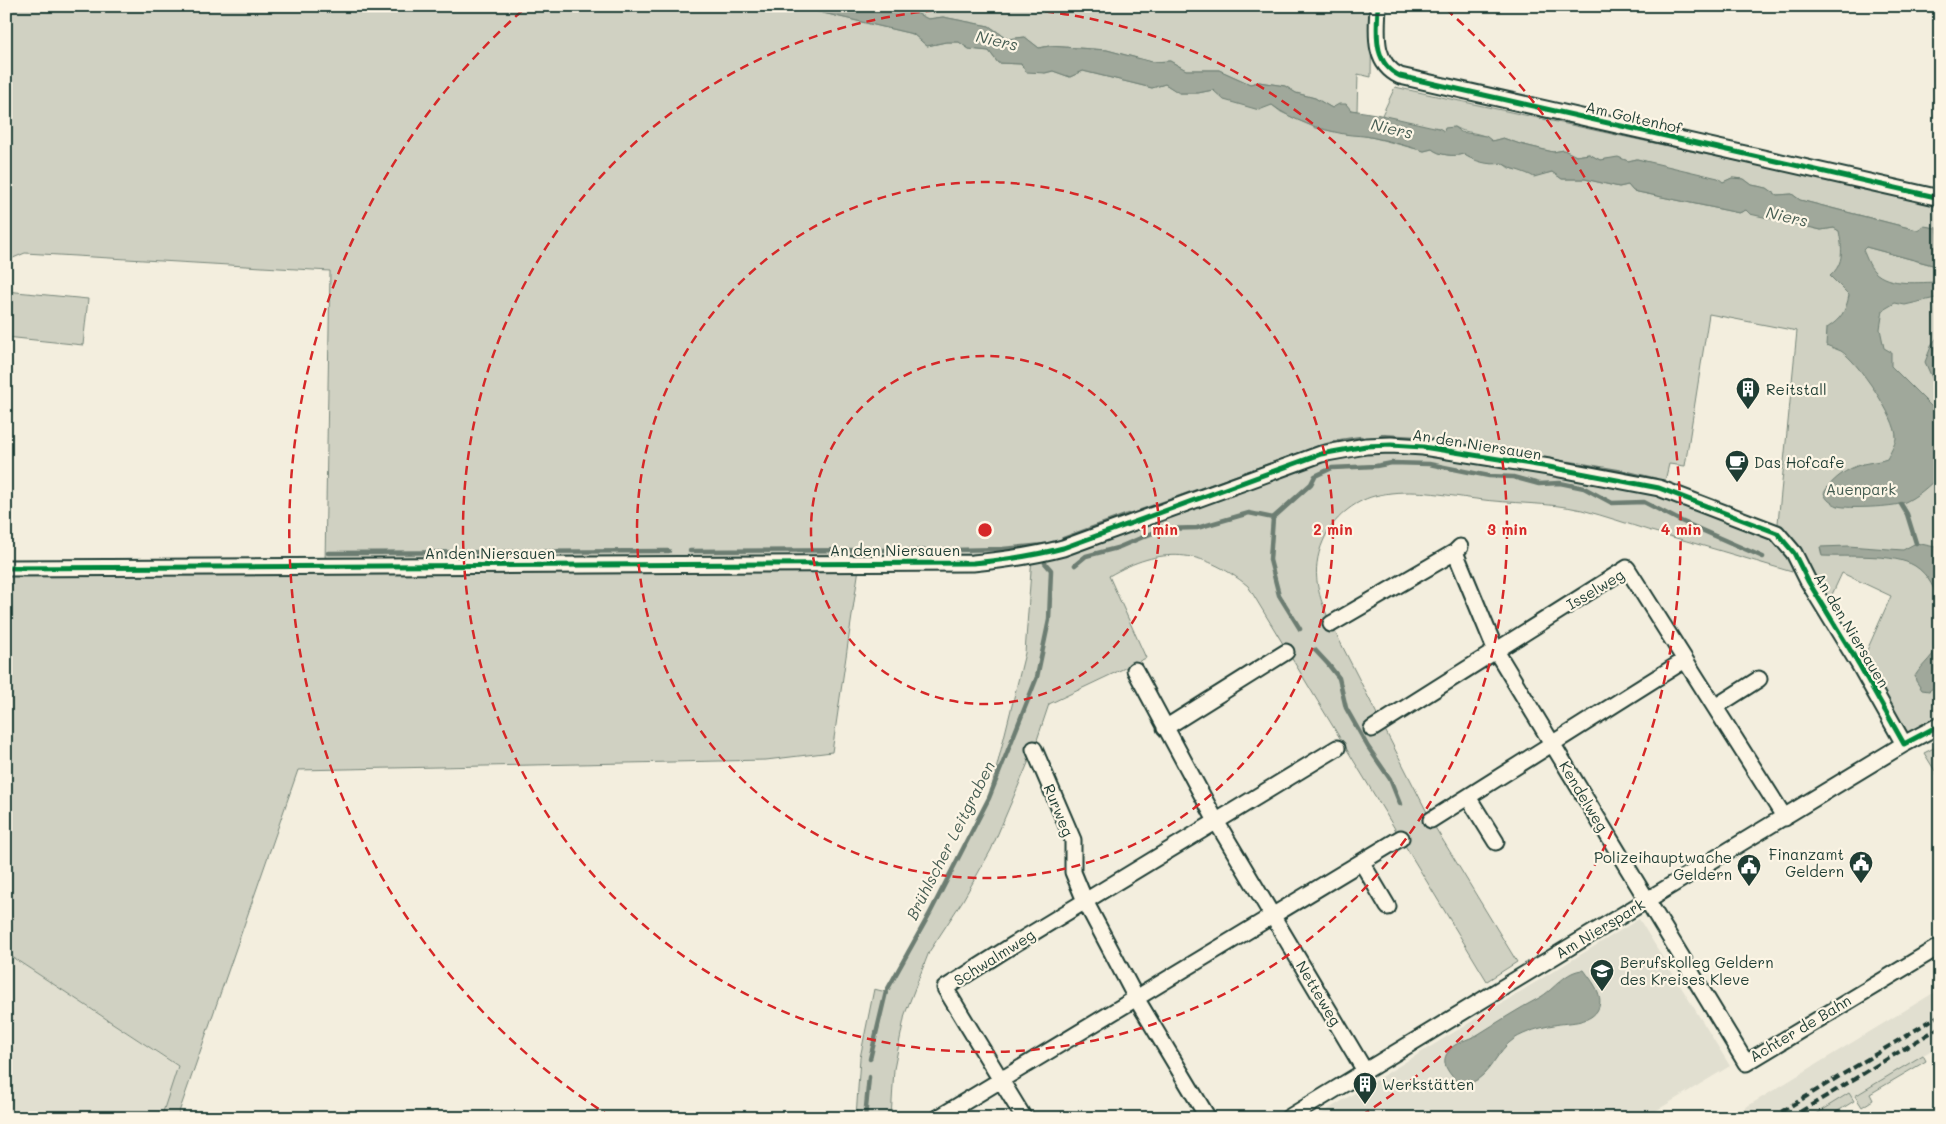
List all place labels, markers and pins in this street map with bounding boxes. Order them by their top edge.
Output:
building icon: Reitstall [1735,376,1761,410]
place label: Reitstall [1766,379,1827,399]
cafe icon: Das Hofcafe [1724,449,1750,483]
place label: Das Hofcafe [1754,452,1844,472]
centre of rings [976,521,994,539]
place label: Finanzamt Geldern [1769,844,1844,881]
place label: Polizeihauptwache Geldern [1594,847,1732,884]
public building icon: Finanzamt Geldern [1848,850,1874,884]
public building icon: Polizeihauptwache Geldern [1736,853,1762,887]
place label: Berufskolleg Geldern des Kreises Kleve [1620,952,1773,989]
school or university icon: Berufskolleg Geldern des Kreises Kleve [1589,958,1615,992]
building icon: Werkstätten [1352,1071,1378,1105]
place label: Werkstätten [1382,1074,1474,1094]

